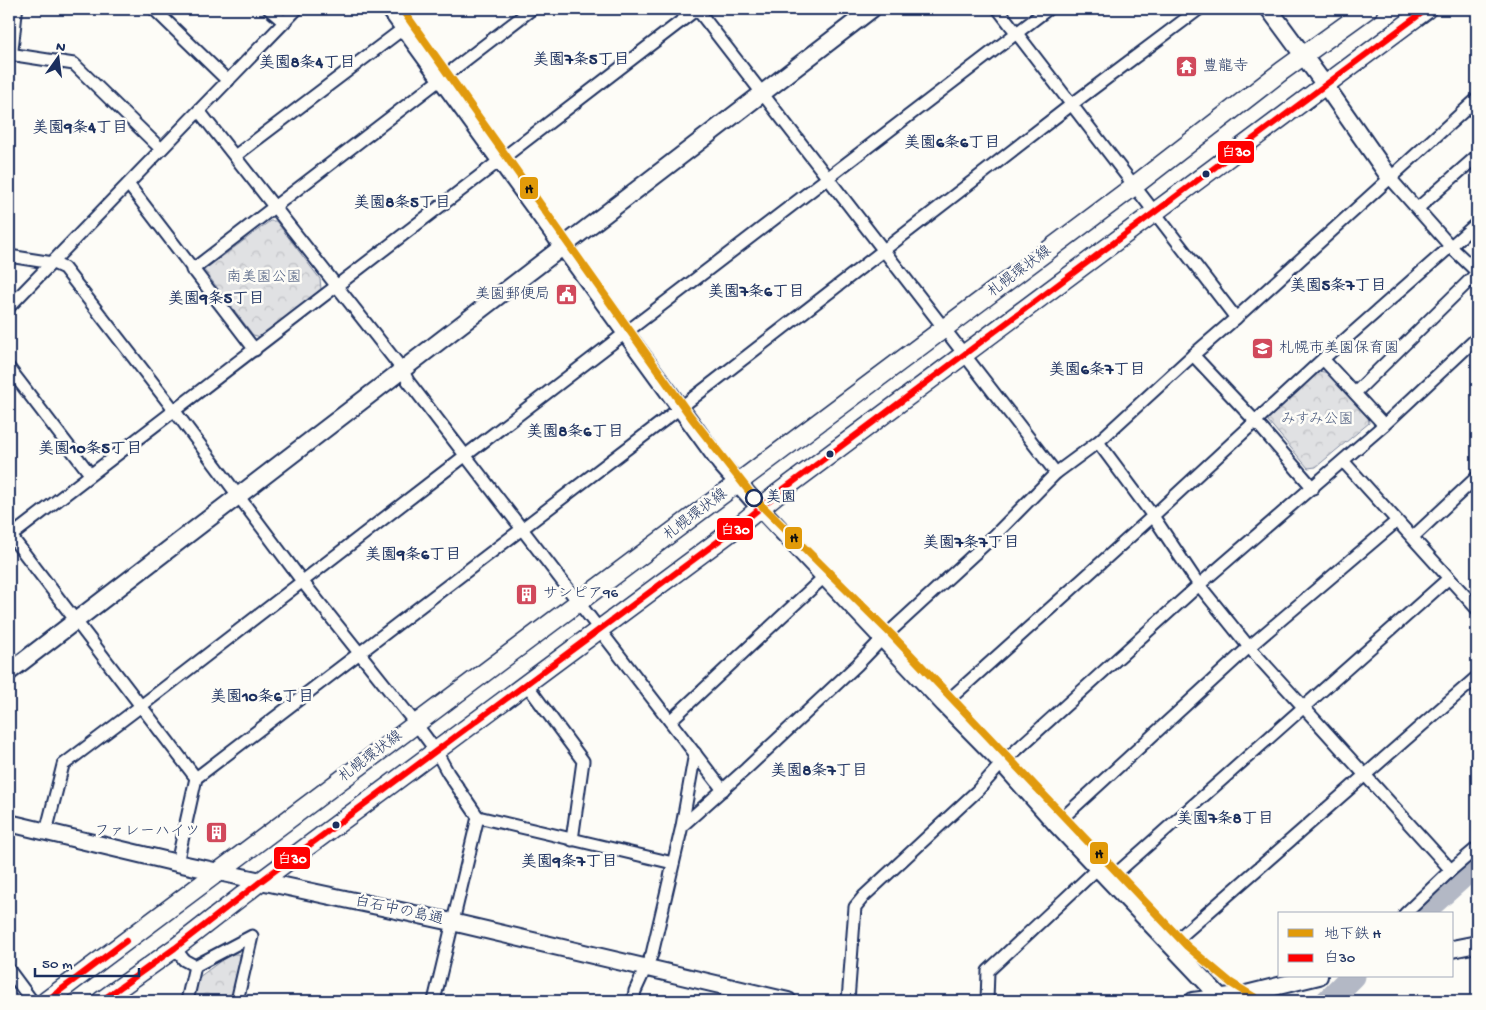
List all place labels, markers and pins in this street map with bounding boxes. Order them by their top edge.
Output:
temple icon: 豊龍寺 [1175,55,1199,79]
place label: 豊龍寺 [1203,57,1248,76]
unlabelled marker [1201,169,1211,179]
public building icon: 美園郵便局 [554,283,578,307]
place label: 美園郵便局 [475,286,550,304]
school or university icon: 札幌市美園保育園 [1251,337,1275,361]
place label: 札幌市美園保育園 [1279,339,1399,358]
unlabelled marker [825,449,835,459]
place label: 美園 [766,488,796,507]
marker: 美園 [745,489,763,507]
building icon: サンピア96 [515,582,539,606]
place label: サンピア96 [543,585,619,603]
building icon: ファレーハイツ [204,820,228,844]
unlabelled marker [331,820,341,830]
place label: ファレーハイツ [94,823,200,841]

